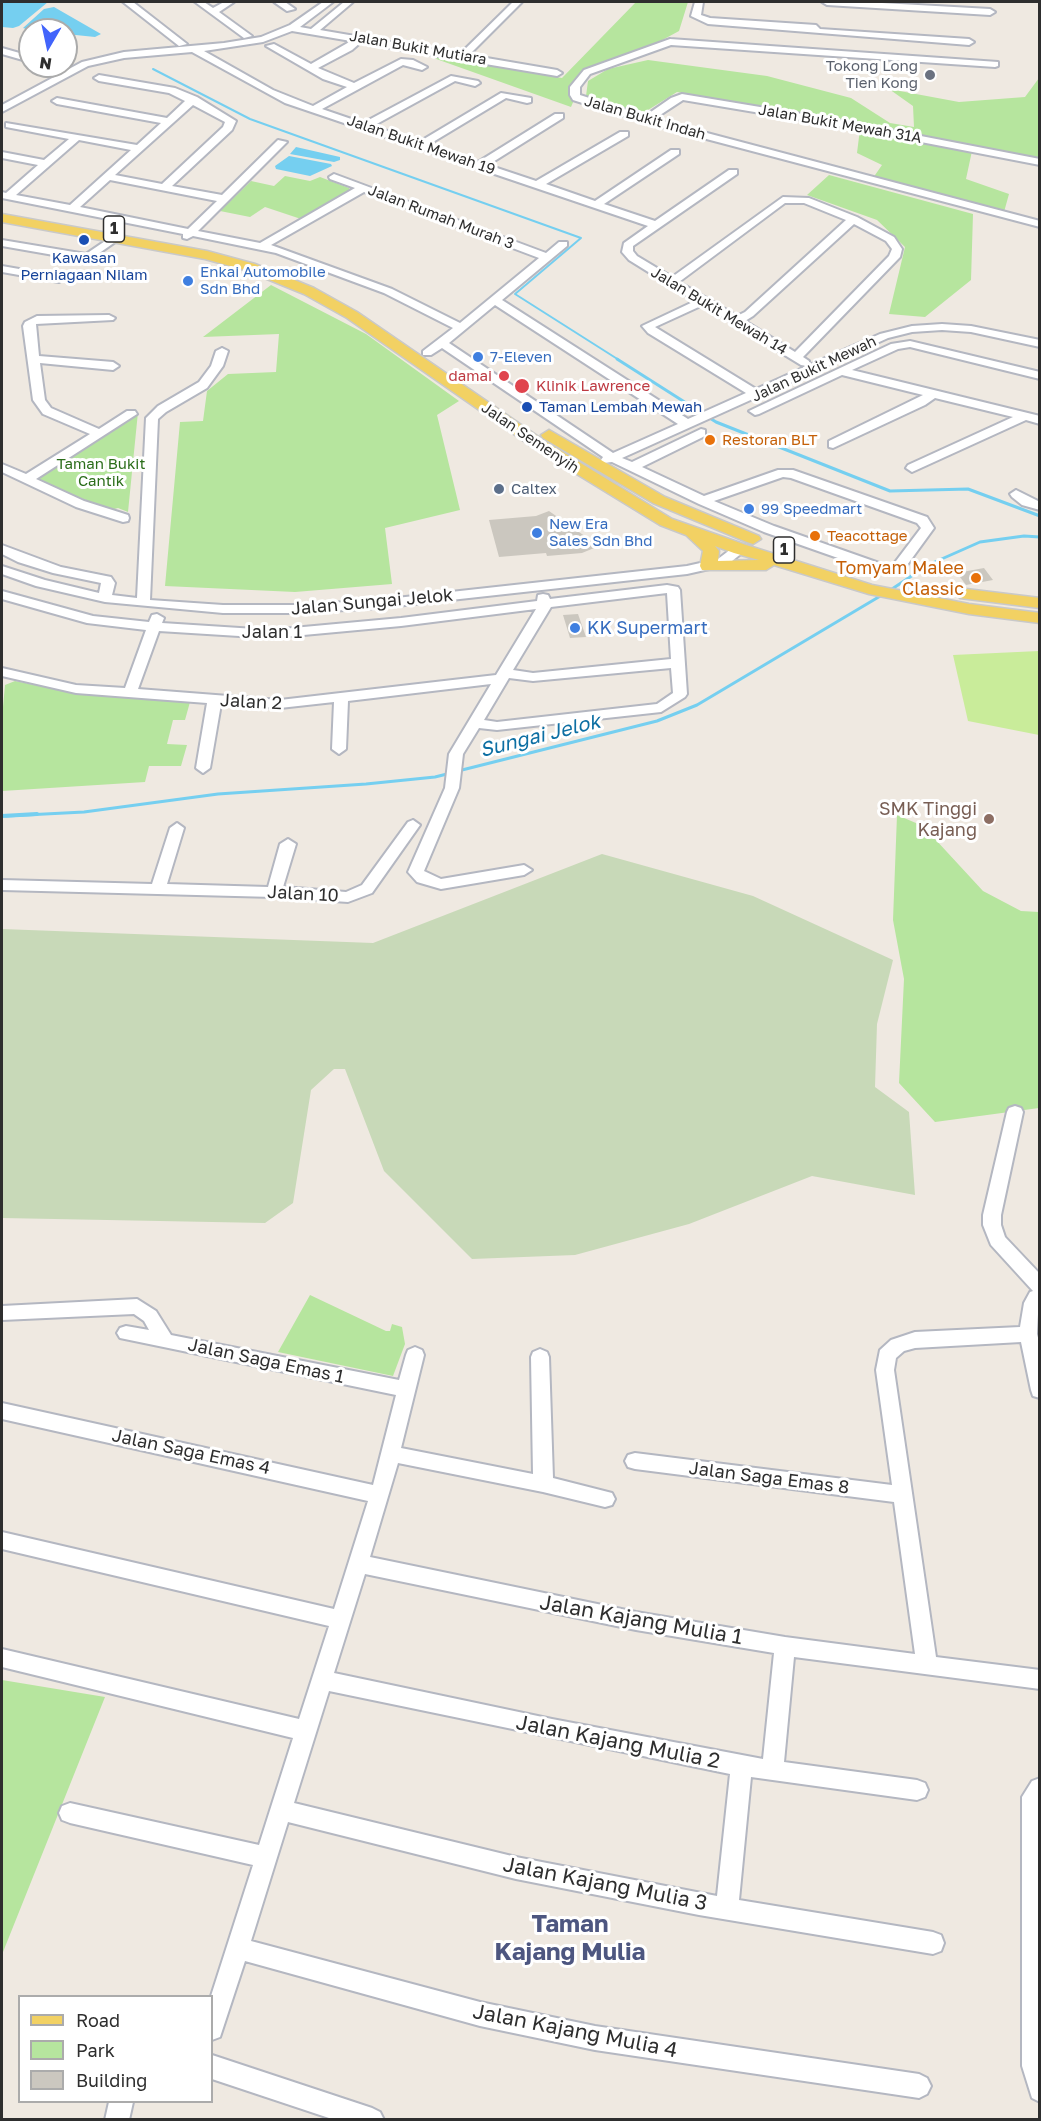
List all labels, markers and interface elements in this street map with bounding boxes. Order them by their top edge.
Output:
north arrow [18,18,78,78]
street label: Jalan Bukit Mutiara [348,27,488,69]
text: N [38,53,53,75]
place label: Tokong Long Tien Kong [826,57,918,92]
marker: Tokong Long Tien Kong [923,68,937,82]
street label: Jalan Bukit Indah [582,92,708,144]
street label: Jalan Bukit Mewah 31A [757,101,923,147]
street label: Jalan Bukit Mewah 19 [345,111,497,179]
street label: Jalan Rumah Murah 3 [366,181,516,253]
road number: 1 [104,216,124,242]
marker: Kawasan Perniagaan Nilam [77,233,91,247]
place label: Kawasan Perniagaan Nilam [20,249,148,284]
place label: Enkai Automobile Sdn Bhd [200,263,326,298]
street label: Jalan Bukit Mewah 14 [648,263,790,359]
marker: Enkai Automobile Sdn Bhd [181,274,195,288]
street label: Jalan Bukit Mewah [749,332,879,406]
place label: 7-Eleven [490,348,552,366]
marker: 7-Eleven [471,350,485,364]
place label: damai [449,367,492,385]
marker: damai [497,369,511,383]
marker: Klinik Lawrence [513,377,531,395]
place label: Klinik Lawrence [536,377,650,395]
place label: Taman Lembah Mewah [539,398,702,416]
street label: Jalan Semenyih [478,399,582,477]
marker: Taman Lembah Mewah [520,400,534,414]
place label: Restoran BLT [722,431,818,449]
marker: Restoran BLT [703,433,717,447]
park label: Taman Bukit Cantik [57,455,145,490]
place label: Caltex [511,480,557,498]
marker: Caltex [492,482,506,496]
place label: 99 Speedmart [761,500,862,518]
marker: 99 Speedmart [742,502,756,516]
place label: New Era Sales Sdn Bhd [549,515,652,550]
marker: New Era Sales Sdn Bhd [530,526,544,540]
place label: Teacottage [827,527,908,545]
marker: Teacottage [808,529,822,543]
road number: 1 [774,537,794,563]
place label: Tomyam Malee Classic [836,557,964,600]
marker: Tomyam Malee Classic [969,571,983,585]
street label: Jalan Sungai Jelok [290,584,454,620]
place label: KK Supermart [587,617,708,639]
street label: Jalan 1 [242,621,302,643]
marker: KK Supermart [568,621,582,635]
street label: Jalan 2 [219,690,283,714]
water label: Sungai Jelok [477,709,603,763]
place label: SMK Tinggi Kajang [879,798,977,840]
marker: SMK Tinggi Kajang [982,812,996,826]
street label: Jalan 10 [267,881,339,907]
street label: Jalan Saga Emas 1 [186,1334,346,1388]
street label: Jalan Saga Emas 4 [110,1425,272,1479]
street label: Jalan Saga Emas 8 [688,1457,850,1499]
street label: Jalan Kajang Mulia 1 [538,1590,744,1650]
street label: Jalan Kajang Mulia 2 [514,1710,722,1774]
street label: Jalan Kajang Mulia 3 [501,1852,709,1916]
district label: Taman Kajang Mulia [494,1910,646,1966]
legend [18,1995,213,2103]
street label: Jalan Kajang Mulia 4 [470,1999,680,2063]
text: Road [76,2009,120,2031]
text: Park [76,2039,115,2061]
text: Building [76,2069,147,2091]

